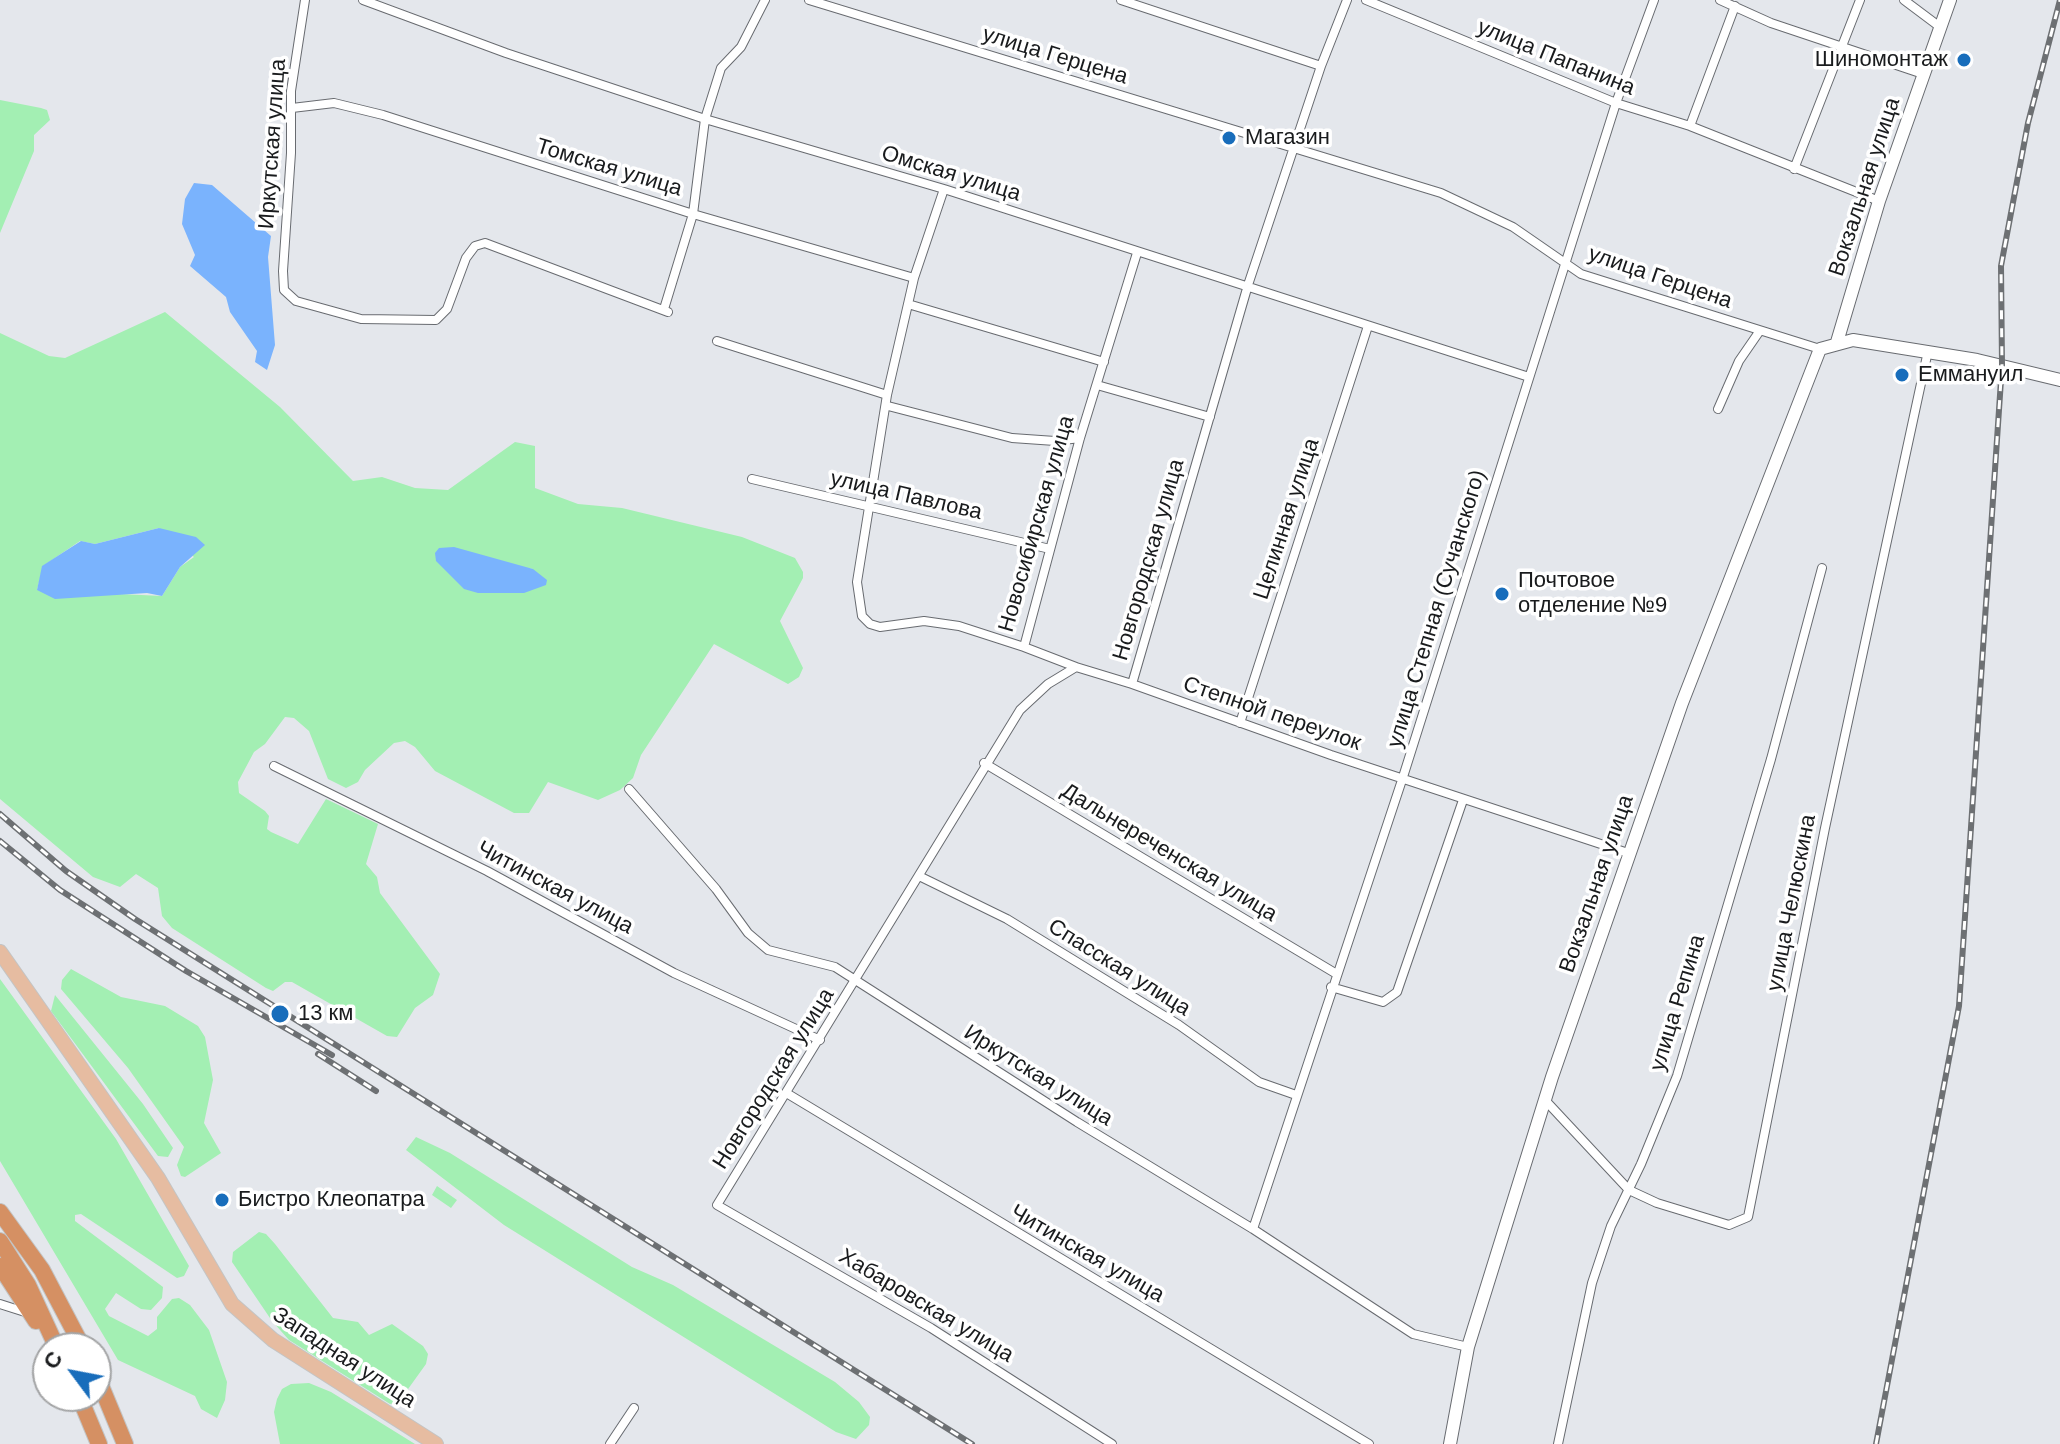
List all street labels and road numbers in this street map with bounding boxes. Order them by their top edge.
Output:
street label: улица Папанина [1473,14,1639,102]
street label: улица Герцена [979,21,1131,91]
street label: Иркутская улица [254,58,292,230]
street label: Вокзальная улица [1824,94,1906,280]
street label: Томская улица [533,133,685,203]
street label: Омская улица [878,140,1024,208]
street label: улица Герцена [1585,241,1735,315]
street label: Новосибирская улица [993,413,1081,635]
street label: Целинная улица [1248,435,1326,603]
street label: Новгородская улица [1108,456,1190,664]
street label: улица Павлова [828,466,984,526]
street label: улица Степная (Сучанского) [1382,467,1492,751]
street label: Степной переулок [1180,671,1364,757]
street label: Дальнереченская улица [1056,778,1282,928]
street label: Вокзальная улица [1554,792,1640,976]
street label: улица Челюскина [1762,812,1822,994]
street label: Читинская улица [472,836,638,940]
street label: Спасская улица [1043,914,1195,1022]
street label: улица Репина [1645,932,1711,1074]
street label: Новгородская улица [708,984,840,1174]
street label: Иркутская улица [959,1020,1117,1132]
street label: Читинская улица [1005,1199,1169,1309]
street label: Хабаровская улица [834,1243,1018,1369]
street label: Западная улица [267,1302,421,1414]

